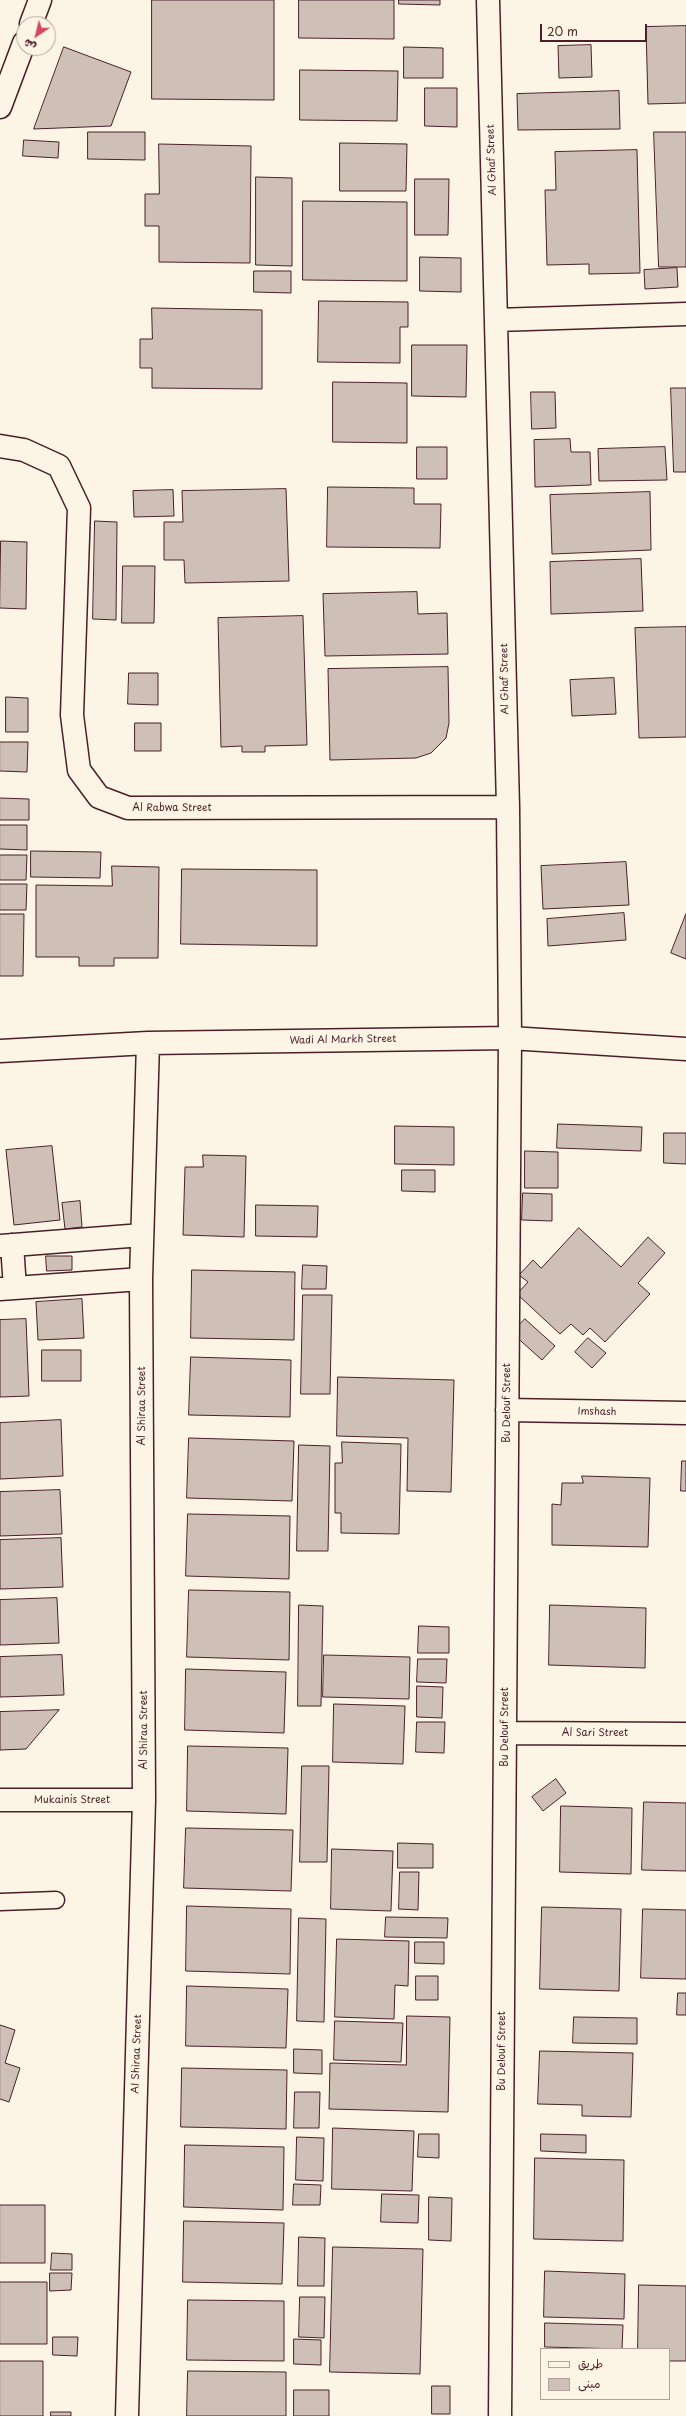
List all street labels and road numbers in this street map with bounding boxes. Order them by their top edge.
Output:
street label: Al Ghaf Street [485,124,499,196]
street label: Al Ghaf Street [498,643,512,715]
street label: Al Rabwa Street [132,802,212,814]
street label: Wadi Al Markh Street [290,1033,396,1047]
street label: Bu Delouf Street [501,1363,513,1443]
street label: Al Shiraa Street [136,1366,148,1446]
street label: Imshash [577,1406,617,1418]
street label: Bu Delouf Street [499,1687,511,1767]
street label: Al Shiraa Street [138,1690,150,1770]
street label: Al Sari Street [562,1727,628,1739]
street label: Mukainis Street [34,1794,110,1806]
street label: Bu Delouf Street [496,2011,508,2091]
street label: Al Shiraa Street [130,2014,144,2094]

